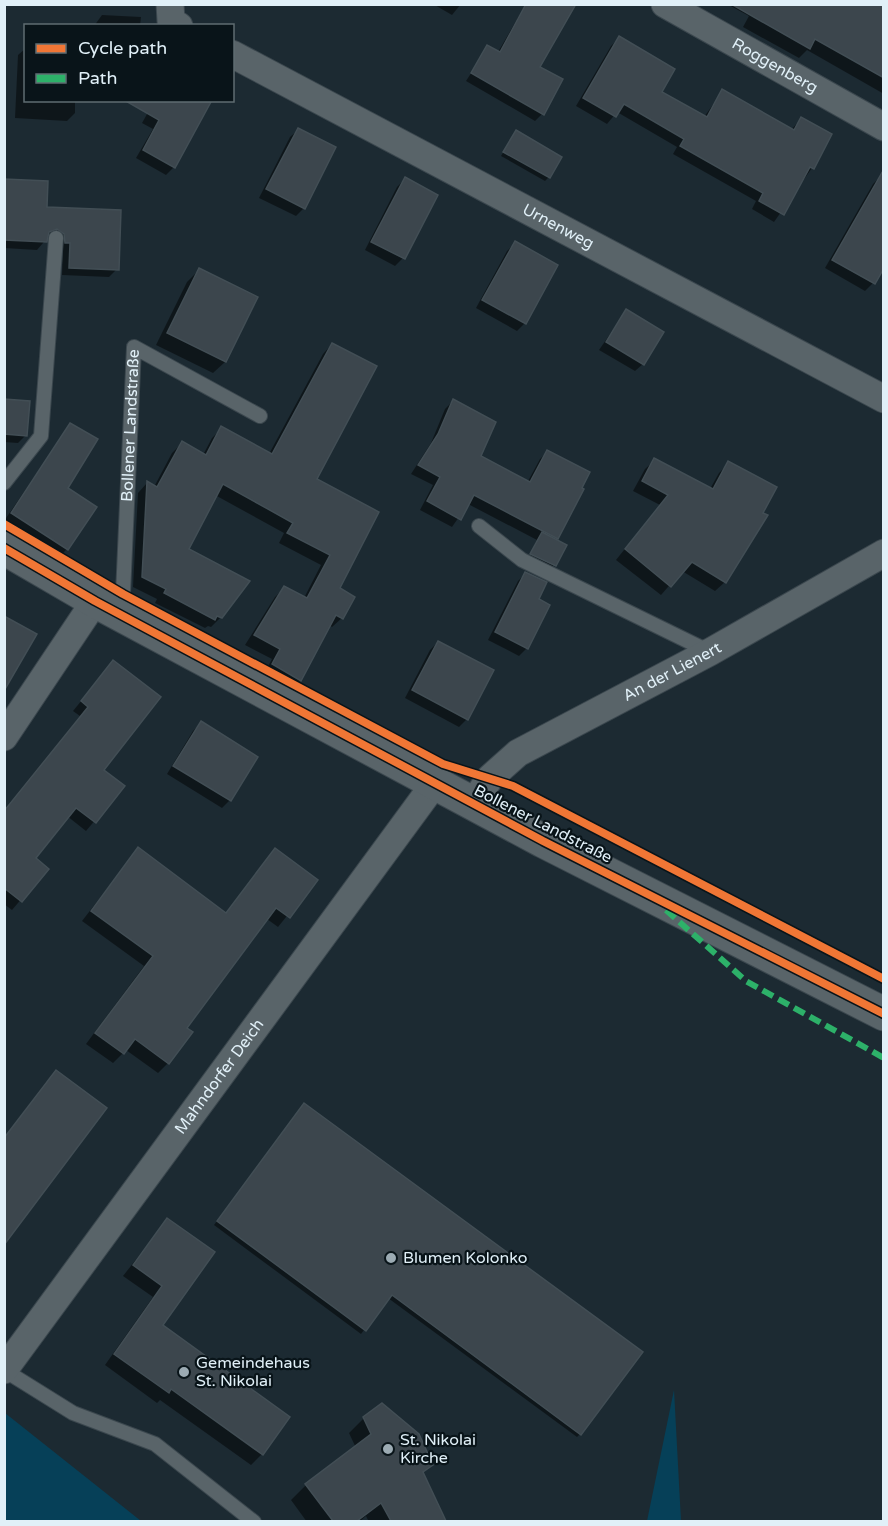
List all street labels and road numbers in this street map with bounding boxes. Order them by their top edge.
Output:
street label: Roggenberg [728,34,821,98]
street label: Urnenweg [519,199,597,254]
street label: Bollener Landstraße [117,349,144,502]
street label: An der Lienert [619,638,725,706]
street label: Bollener Landstraße [471,780,615,868]
street label: Mahndorfer Deich [171,1015,268,1138]

